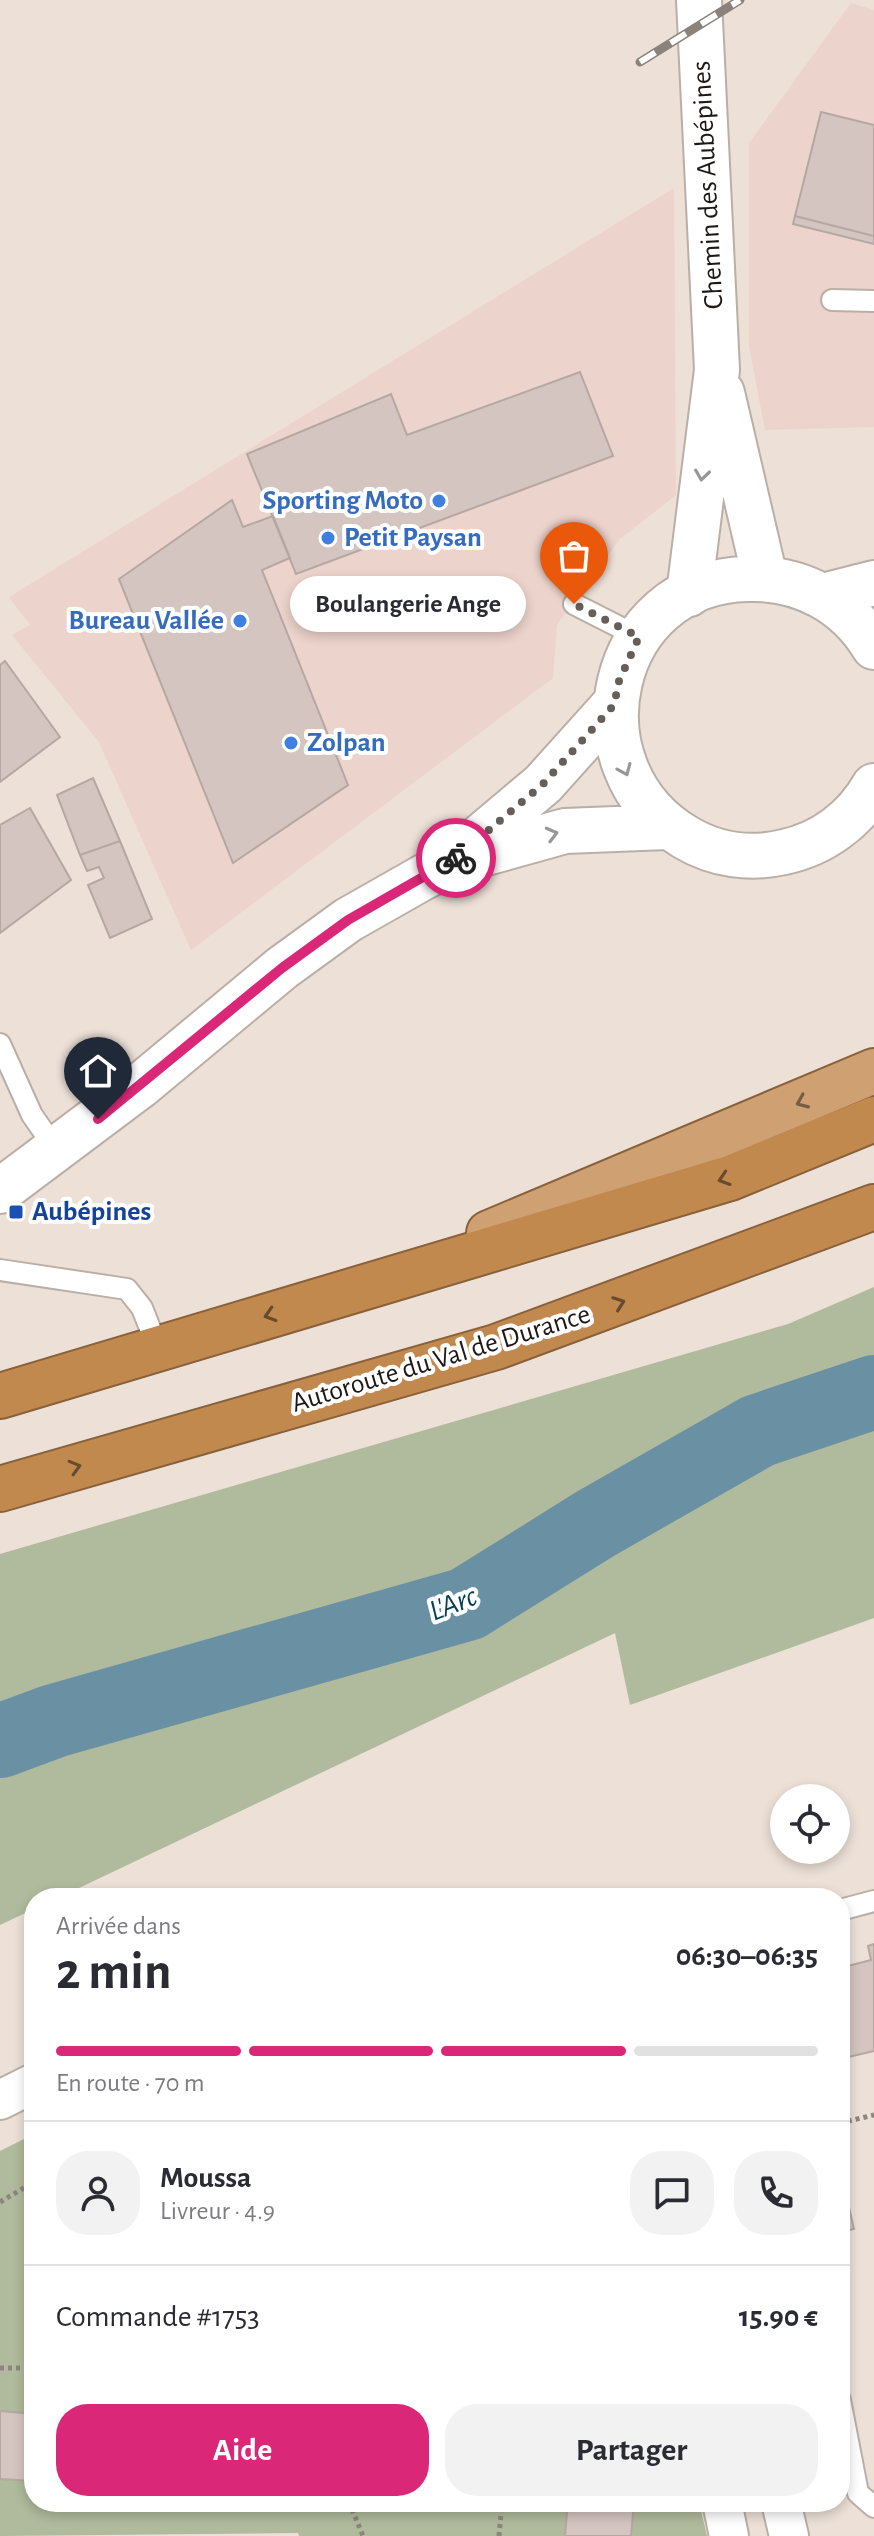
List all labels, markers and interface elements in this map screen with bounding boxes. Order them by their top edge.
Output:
street label: Chemin des Aubépines [688,60,728,310]
one-way arrow [694,468,711,482]
place label: Sporting Moto [262,487,423,515]
marker: Sporting Moto [430,492,448,510]
pin [540,522,608,604]
place label: Petit Paysan [344,524,482,552]
marker: Petit Paysan [319,529,337,547]
icon: bag [552,534,596,578]
callout: Boulangerie Ange [290,576,526,632]
text: Boulangerie Ange [315,591,501,617]
place label: Bureau Vallée [69,607,224,635]
marker: Bureau Vallée [231,612,249,630]
place label: Zolpan [307,729,386,757]
marker: Zolpan [282,734,300,752]
one-way arrow [616,762,632,777]
courier [416,818,496,898]
one-way arrow [545,827,559,844]
icon: bike [434,836,478,880]
pin [64,1037,132,1119]
icon: home [76,1049,120,1093]
one-way arrow [796,1093,810,1109]
one-way arrow [717,1170,731,1186]
place label: Aubépines [32,1198,151,1226]
marker: Aubépines [7,1203,25,1221]
one-way arrow [611,1296,625,1313]
street label: Autoroute du Val de Durance [288,1300,594,1418]
one-way arrow [264,1306,278,1322]
one-way arrow [67,1460,81,1476]
water label: L'Arc [425,1581,482,1627]
map controls [770,1784,850,1864]
button: locate [770,1784,850,1864]
text: Arrivée dans [56,1913,181,1939]
text: 06:30–06:35 [676,1941,818,1971]
text: 2 min [56,1946,171,1998]
text: En route · 70 m [56,2070,205,2096]
button: person [56,2151,140,2235]
button: chat [630,2151,714,2235]
button: phone [734,2151,818,2235]
text: Moussa [160,2163,251,2193]
text: Livreur · 4.9 [160,2198,275,2224]
text: Commande #1753 [56,2302,260,2332]
text: 15.90 € [739,2302,818,2332]
button: Aide [56,2404,429,2496]
button: Partager [445,2404,818,2496]

